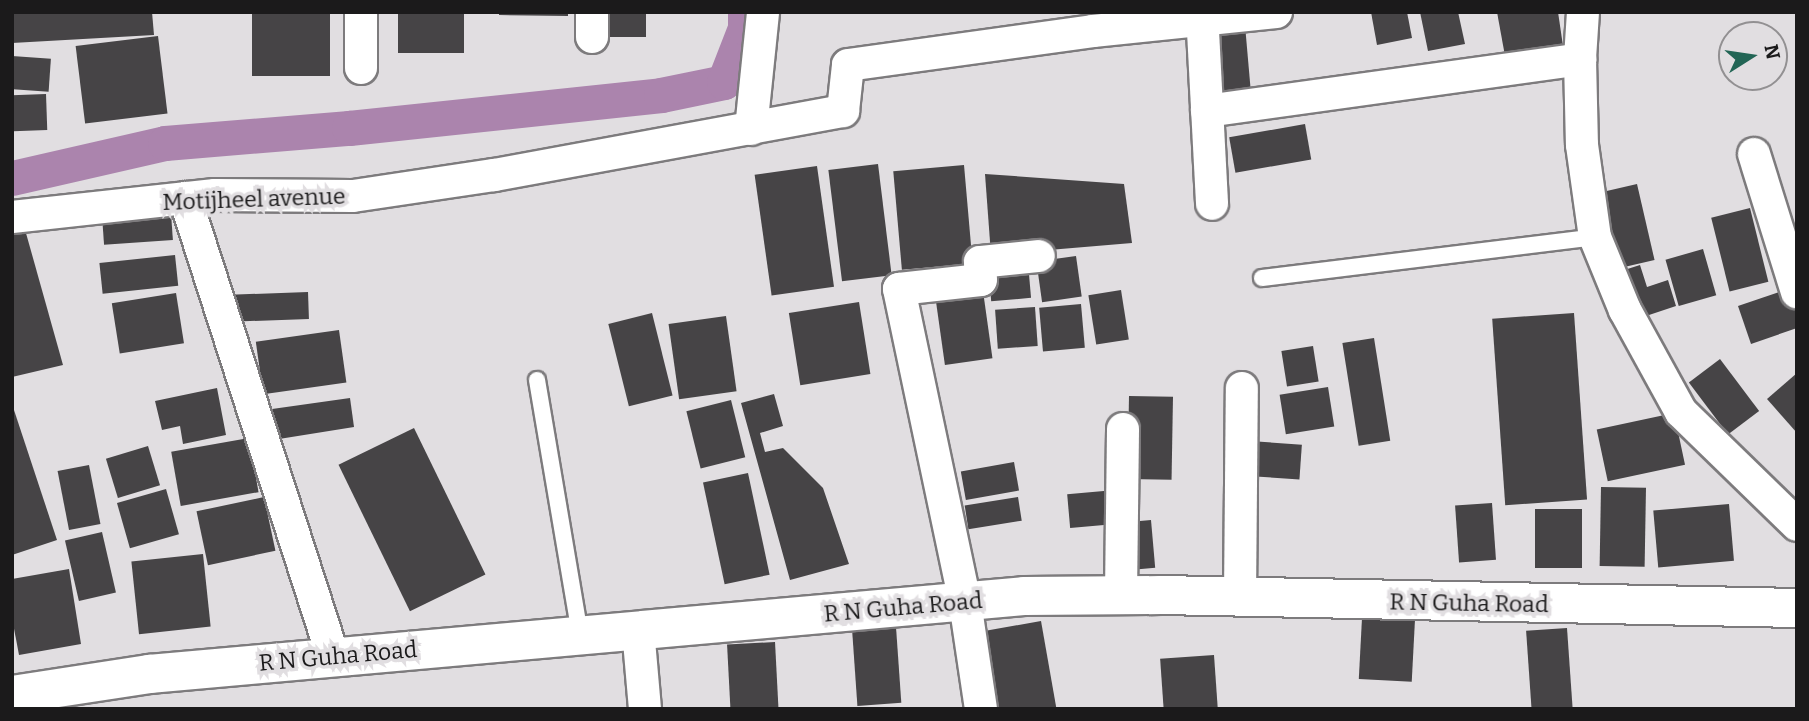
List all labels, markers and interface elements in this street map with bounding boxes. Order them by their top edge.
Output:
north arrow [1718,21,1788,91]
text: N [1759,42,1785,62]
street label: Motijheel avenue [162,182,346,216]
street label: R N Guha Road [823,586,983,628]
street label: R N Guha Road [1389,588,1549,618]
street label: R N Guha Road [258,635,418,677]

